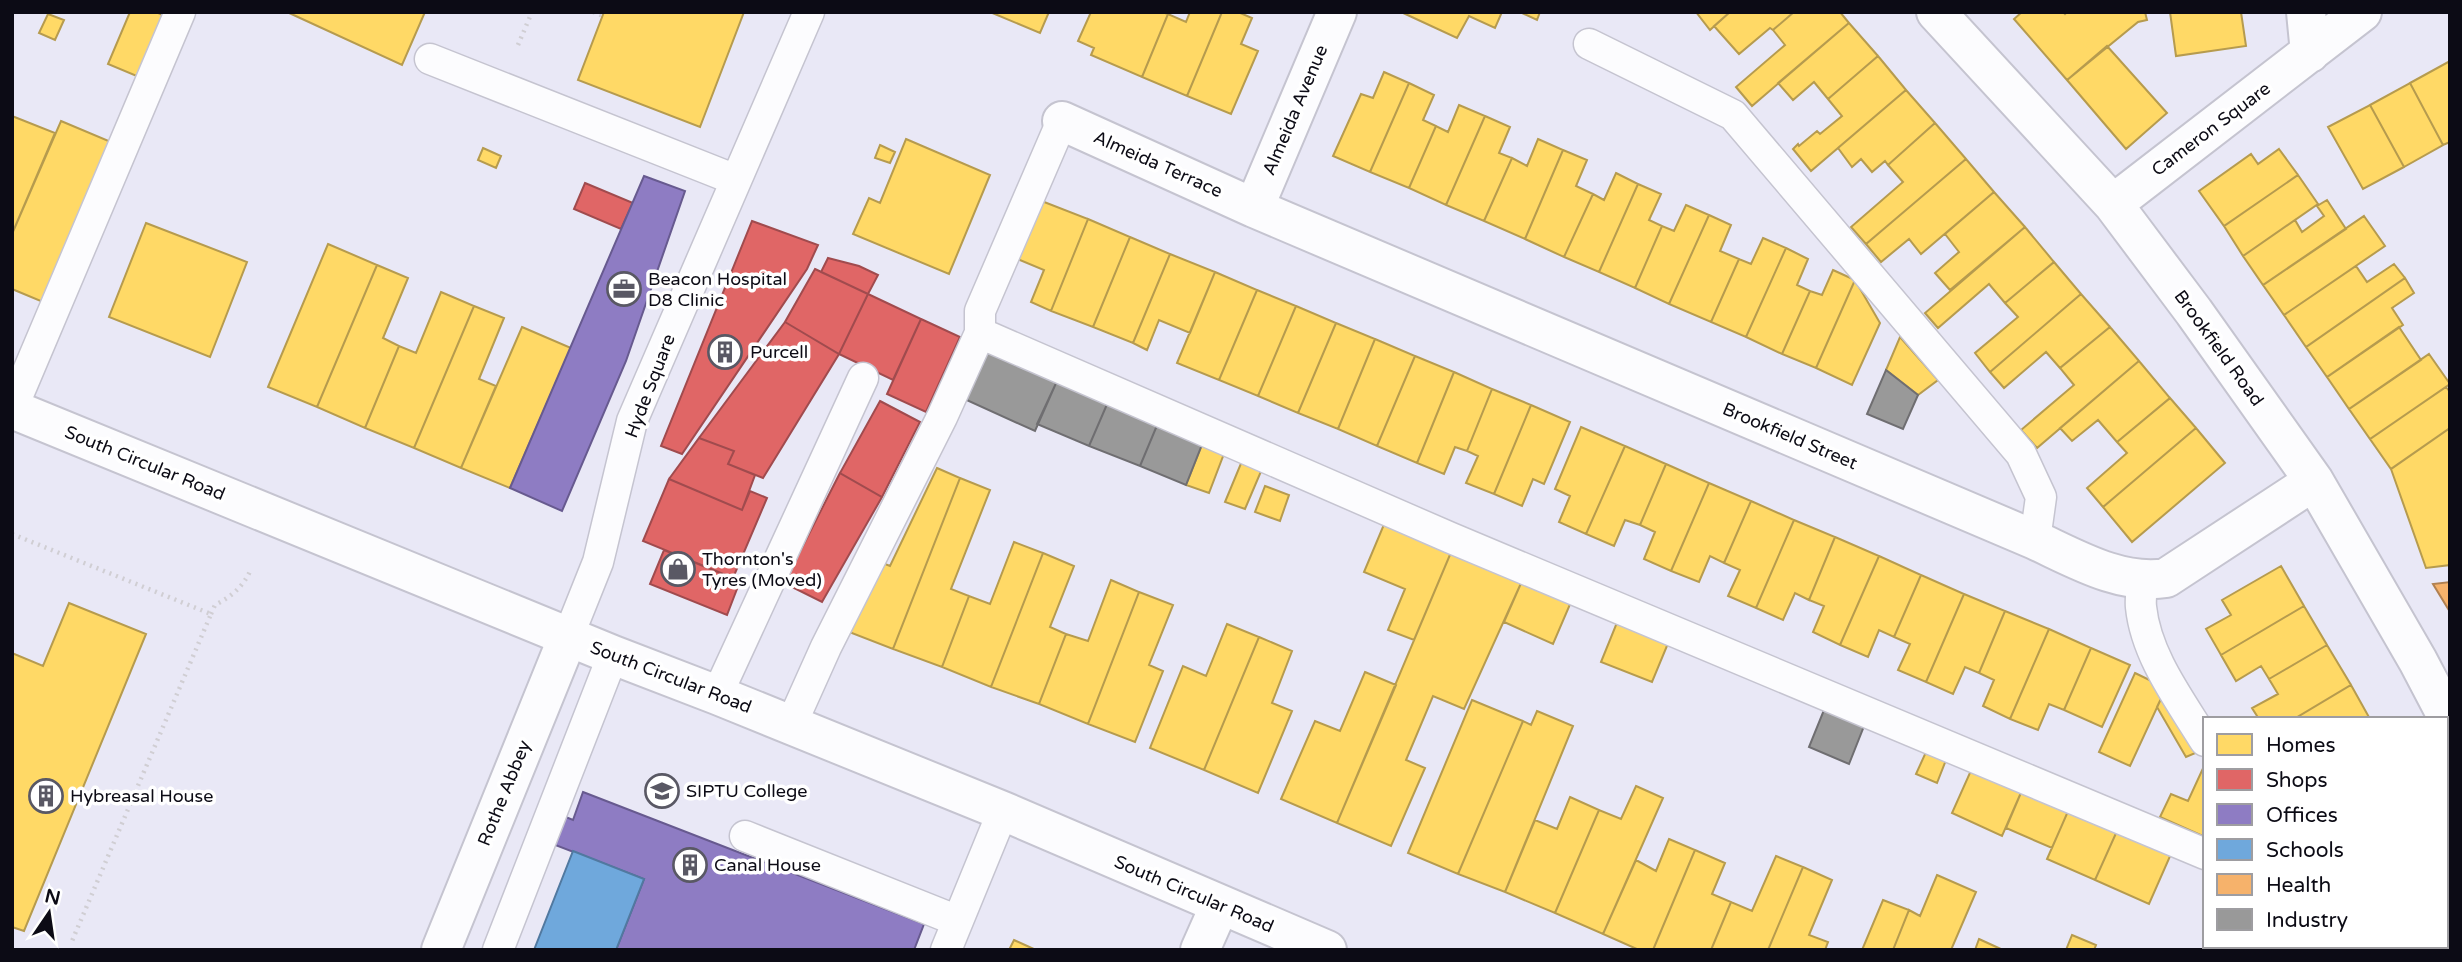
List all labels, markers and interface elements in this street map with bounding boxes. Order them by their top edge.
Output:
street label: Almeida Avenue [1258,41,1332,179]
street label: Cameron Square [2147,77,2275,181]
street label: Almeida Terrace [1090,126,1226,202]
place label: Beacon Hospital D8 Clinic [648,268,787,311]
office icon: Beacon Hospital D8 Clinic [605,270,643,308]
street label: Brookfield Road [2170,286,2268,410]
street label: Hyde Square [620,331,680,441]
building icon: Purcell [706,333,744,371]
place label: Purcell [750,341,808,363]
street label: Brookfield Street [1719,398,1861,474]
street label: South Circular Road [62,421,228,505]
place label: Thornton's Tyres (Moved) [702,548,822,591]
shop icon: Thornton's Tyres (Moved) [659,550,697,588]
street label: South Circular Road [587,636,755,718]
legend [2203,717,2448,948]
text: Homes [2266,733,2336,758]
street label: Rothe Abbey [473,737,535,849]
text: Shops [2266,768,2328,793]
school or university icon: SIPTU College [643,772,681,810]
building icon: Hybreasal House [27,777,65,815]
place label: SIPTU College [686,780,807,802]
place label: Hybreasal House [70,785,213,807]
text: Offices [2266,803,2338,828]
text: Schools [2266,838,2344,863]
building icon: Canal House [671,846,709,884]
street label: South Circular Road [1111,850,1277,938]
place label: Canal House [714,854,821,876]
text: Health [2266,873,2331,898]
north arrow [14,878,84,948]
text: N [43,885,63,910]
text: Industry [2266,908,2348,933]

